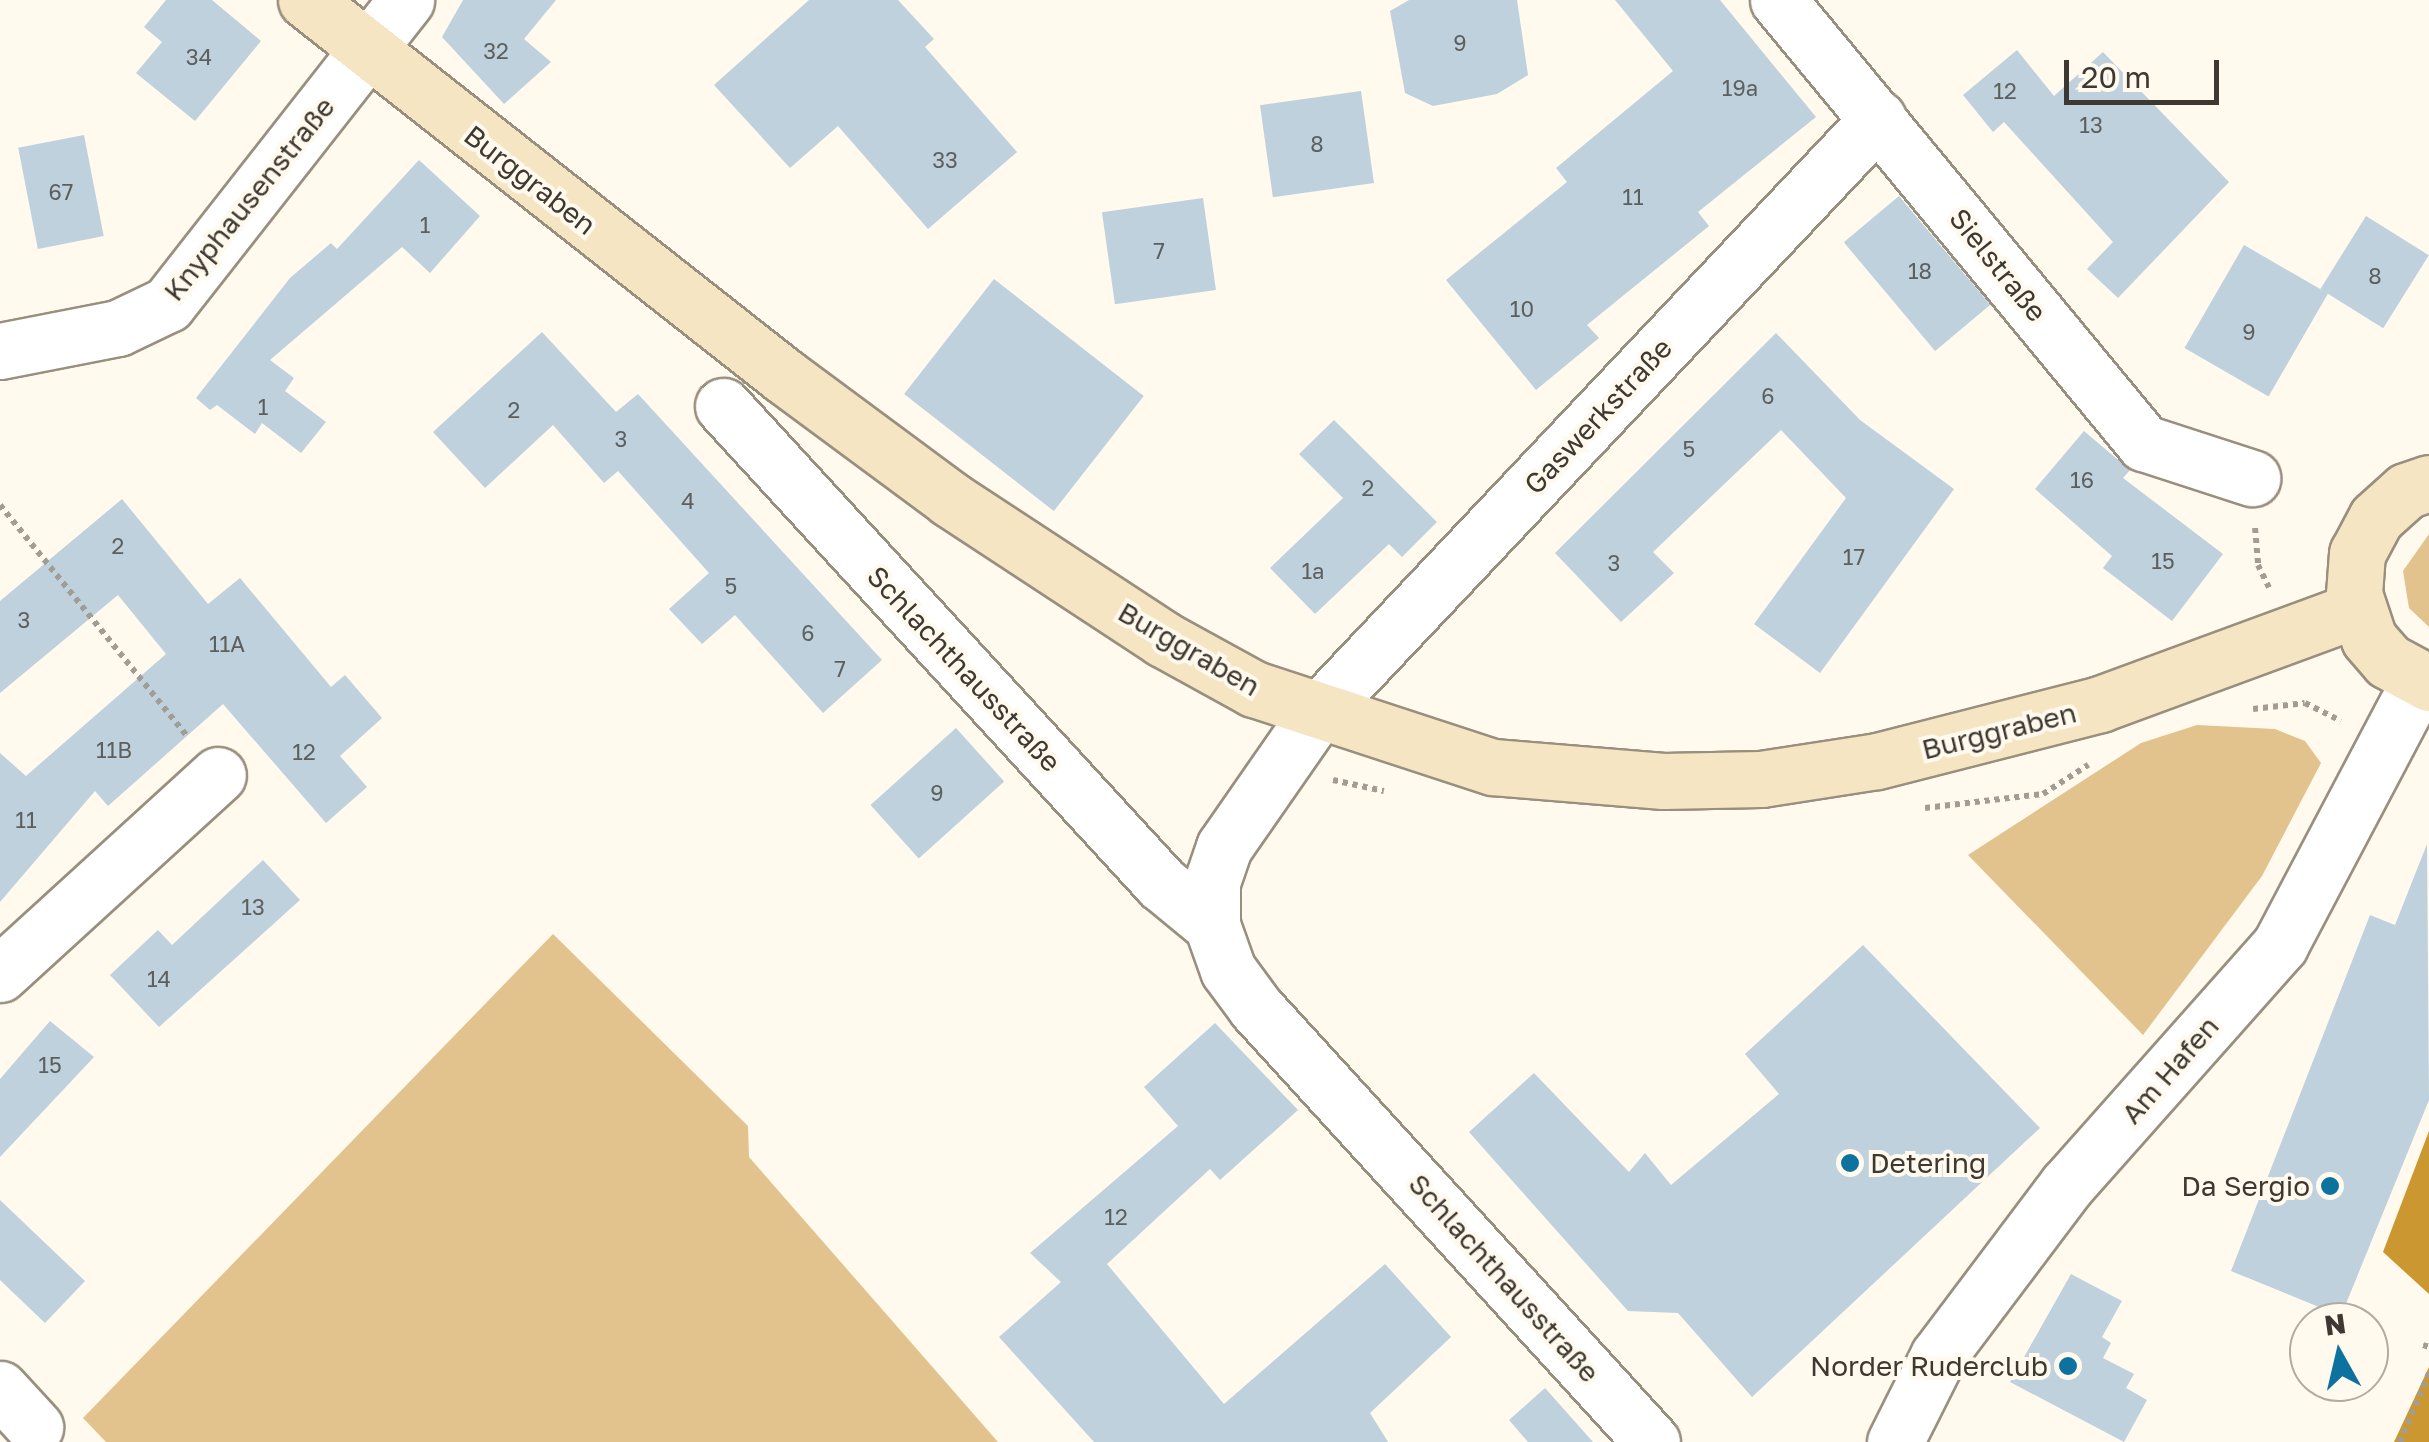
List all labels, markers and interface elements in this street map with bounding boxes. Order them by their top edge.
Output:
house number: 9 [1453,30,1467,56]
house number: 32 [483,38,509,64]
scale bar [2069,40,2224,102]
house number: 34 [186,44,212,70]
text: 20 m [2081,59,2151,95]
house number: 19a [1722,75,1758,101]
house number: 12 [1993,78,2017,104]
street label: Knyphausenstraße [157,90,341,308]
house number: 13 [2079,112,2103,138]
street label: Burggraben [457,118,603,242]
house number: 8 [1310,131,1324,157]
house number: 33 [932,147,958,173]
house number: 67 [49,179,73,205]
house number: 11 [1622,184,1644,210]
street label: Sielstraße [1942,202,2054,328]
house number: 1 [420,212,430,238]
house number: 7 [1153,238,1165,264]
house number: 18 [1908,258,1932,284]
house number: 8 [2368,263,2382,289]
house number: 10 [1510,296,1534,322]
house number: 9 [2242,319,2256,345]
street label: Gaswerkstraße [1517,331,1679,501]
house number: 6 [1761,383,1775,409]
house number: 1 [258,394,268,420]
house number: 2 [508,397,520,423]
house number: 3 [615,426,627,452]
house number: 5 [1683,436,1695,462]
house number: 16 [2070,467,2094,493]
house number: 2 [1362,475,1374,501]
house number: 4 [681,488,695,514]
house number: 2 [112,533,124,559]
house number: 17 [1843,544,1865,570]
house number: 15 [2151,548,2175,574]
house number: 3 [1608,550,1620,576]
house number: 1a [1301,558,1325,584]
street label: Schlachthausstraße [860,559,1068,779]
house number: 5 [725,573,737,599]
street label: Burggraben [1112,595,1266,703]
house number: 3 [18,607,30,633]
house number: 6 [801,620,815,646]
house number: 11A [209,631,245,657]
house number: 7 [834,656,846,682]
street label: Burggraben [1918,696,2080,766]
house number: 11B [96,737,132,763]
house number: 12 [292,739,316,765]
house number: 9 [930,780,944,806]
house number: 11 [15,807,37,833]
house number: 13 [241,894,265,920]
house number: 14 [147,966,171,992]
street label: Am Hafen [2114,1010,2226,1130]
house number: 15 [38,1052,62,1078]
place label: Detering [1870,1146,1986,1180]
marker: Detering [1839,1152,1861,1174]
street label: Schlachthausstraße [1402,1167,1606,1389]
place label: Da Sergio [2181,1169,2310,1203]
marker: Da Sergio [2319,1175,2341,1197]
house number: 12 [1104,1204,1128,1230]
north arrow [2289,1302,2389,1402]
text: N [2322,1306,2348,1342]
place label: Norder Ruderclub [1810,1349,2048,1383]
marker: Norder Ruderclub [2057,1355,2079,1377]

